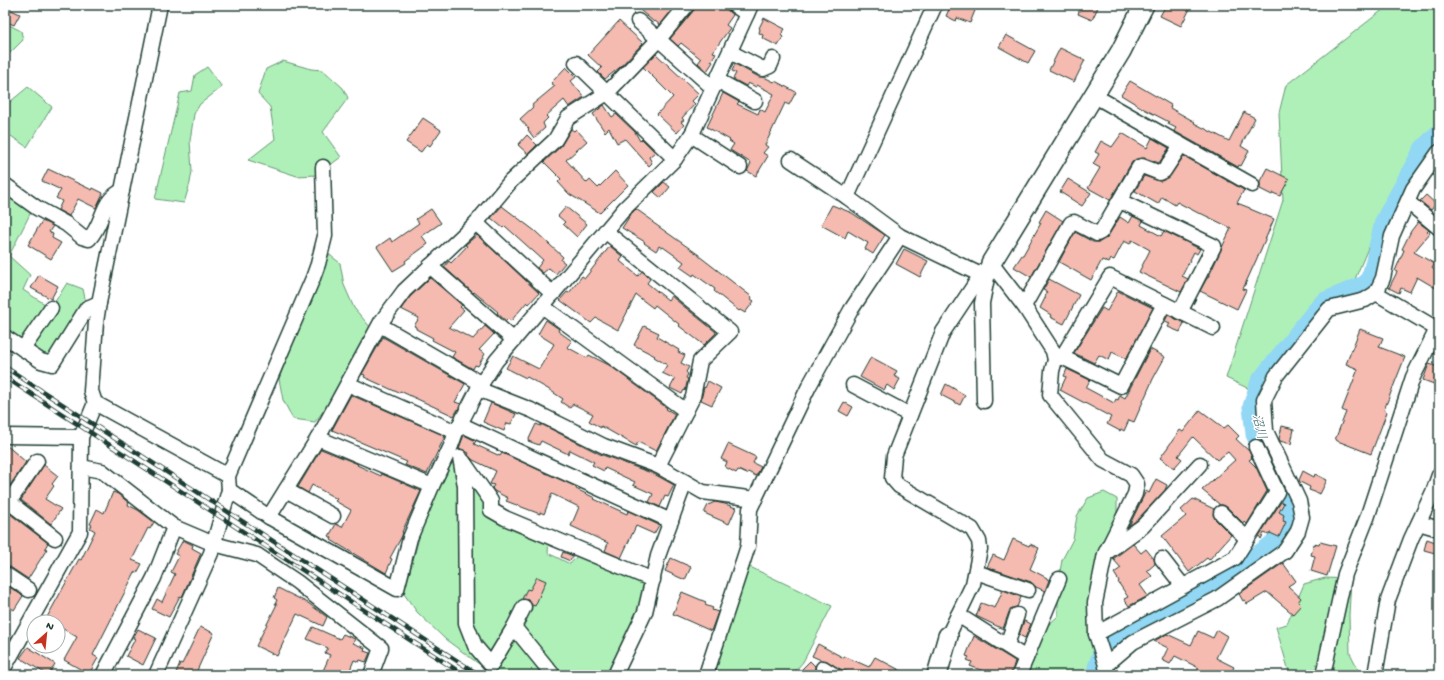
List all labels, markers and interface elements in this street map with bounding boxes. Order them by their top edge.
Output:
water label: 沼川 [1248,413,1268,441]
north arrow [26,614,66,654]
text: N [44,620,56,634]

